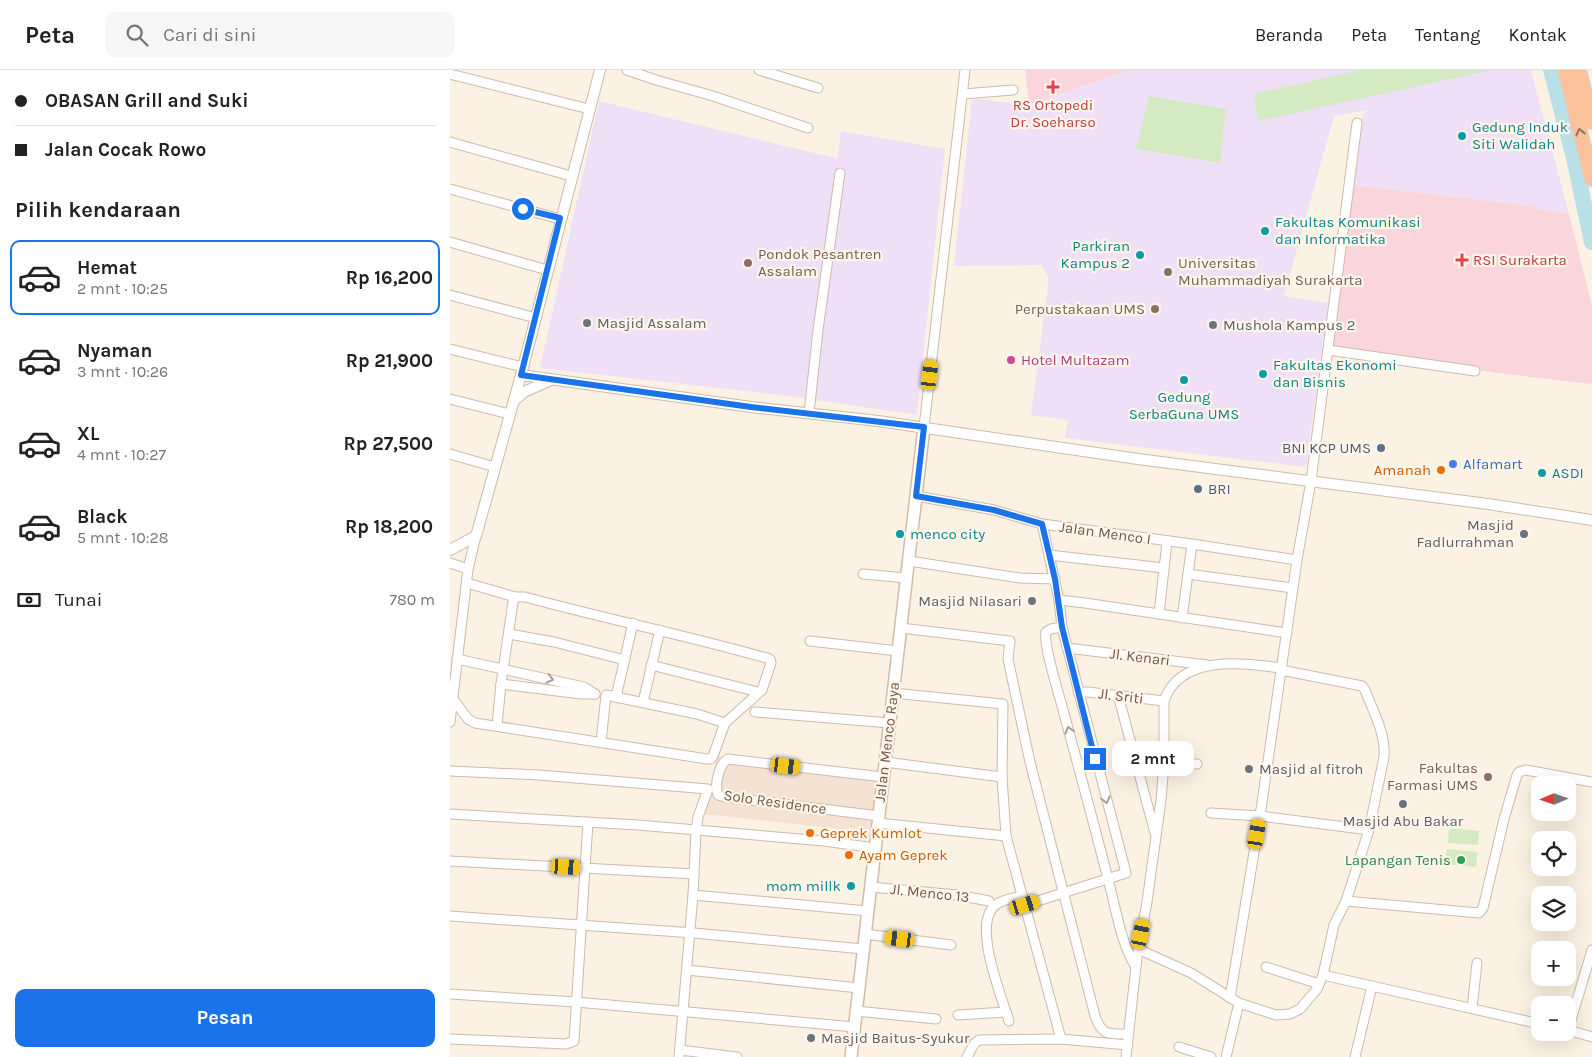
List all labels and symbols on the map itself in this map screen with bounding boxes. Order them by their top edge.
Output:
marker: RS Ortopedi Dr. Soeharso [1046,80,1060,94]
place label: RS Ortopedi Dr. Soeharso [1010,96,1096,131]
place label: Gedung Induk Siti Walidah [1472,118,1568,153]
one-way arrow [1575,127,1586,136]
marker: Gedung Induk Siti Walidah [1456,130,1468,142]
route start [512,198,534,220]
place label: Fakultas Komunikasi dan Informatika [1275,213,1421,248]
marker: Fakultas Komunikasi dan Informatika [1259,225,1271,237]
place label: Parkiran Kampus 2 [1061,237,1130,272]
place label: Pondok Pesantren Assalam [758,245,882,280]
marker: Parkiran Kampus 2 [1134,249,1146,261]
place label: RSI Surakarta [1473,251,1567,269]
marker: RSI Surakarta [1455,253,1469,267]
place label: Universitas Muhammadiyah Surakarta [1178,254,1363,289]
marker: Pondok Pesantren Assalam [742,257,754,269]
marker: Universitas Muhammadiyah Surakarta [1162,266,1174,278]
place label: Perpustakaan UMS [1015,300,1145,318]
marker: Perpustakaan UMS [1149,303,1161,315]
place label: Masjid Assalam [597,314,707,332]
place label: Mushola Kampus 2 [1223,316,1355,334]
marker: Masjid Assalam [581,317,593,329]
marker: Mushola Kampus 2 [1207,319,1219,331]
place label: Hotel Multazam [1021,351,1130,369]
marker: Hotel Multazam [1005,354,1017,366]
place label: Fakultas Ekonomi dan Bisnis [1273,356,1397,391]
car [920,359,939,391]
marker: Fakultas Ekonomi dan Bisnis [1257,368,1269,380]
marker: Gedung SerbaGuna UMS [1178,374,1190,386]
place label: Gedung SerbaGuna UMS [1129,388,1239,423]
place label: BNI KCP UMS [1282,439,1371,457]
marker: BNI KCP UMS [1375,442,1387,454]
place label: Alfamart [1463,455,1523,473]
marker: Alfamart [1447,458,1459,470]
place label: Amanah [1374,461,1431,479]
marker: Amanah [1435,464,1447,476]
place label: ASDI [1552,464,1584,482]
marker: ASDI [1536,467,1548,479]
place label: BRI [1208,480,1231,498]
marker: BRI [1192,483,1204,495]
place label: Masjid Fadlurrahman [1417,516,1514,551]
street label: Jalan Menco I [1058,518,1152,548]
place label: menco city [910,525,985,543]
marker: menco city [894,528,906,540]
marker: Masjid Fadlurrahman [1518,528,1530,540]
place label: Masjid Nilasari [918,592,1022,610]
marker: Masjid Nilasari [1026,595,1038,607]
street label: Jl. Kenari [1109,644,1171,670]
one-way arrow [545,673,554,684]
street label: Jalan Menco Raya [871,681,903,803]
street label: Jl. Sriti [1097,684,1145,708]
one-way arrow [1064,727,1074,735]
callout: 2 mnt [1112,742,1195,776]
route end [1084,748,1106,770]
car [770,757,801,775]
place label: Fakultas Farmasi UMS [1387,759,1478,794]
place label: Masjid al fitroh [1259,760,1363,778]
marker: Masjid al fitroh [1243,763,1255,775]
marker: Fakultas Farmasi UMS [1482,771,1494,783]
north arrow [1531,776,1576,821]
street label: Solo Residence [722,786,828,818]
one-way arrow [1100,795,1111,804]
marker: Masjid Abu Bakar [1397,798,1409,810]
place label: Masjid Abu Bakar [1343,812,1464,830]
car [1247,818,1266,850]
place label: Geprek Kumlot [820,824,922,842]
marker: Geprek Kumlot [804,827,816,839]
place label: Ayam Geprek [859,846,948,864]
marker: Ayam Geprek [843,849,855,861]
place label: Lapangan Tenis [1345,851,1451,869]
marker: Lapangan Tenis [1455,854,1467,866]
car [550,859,581,875]
place label: mom millk [766,877,841,895]
marker: mom millk [845,880,857,892]
street label: Jl. Menco 13 [890,880,970,906]
car [1008,893,1041,917]
car [1130,918,1151,950]
car [884,930,915,948]
place label: Masjid Baitus-Syukur [821,1029,970,1047]
marker: Masjid Baitus-Syukur [805,1032,817,1044]

